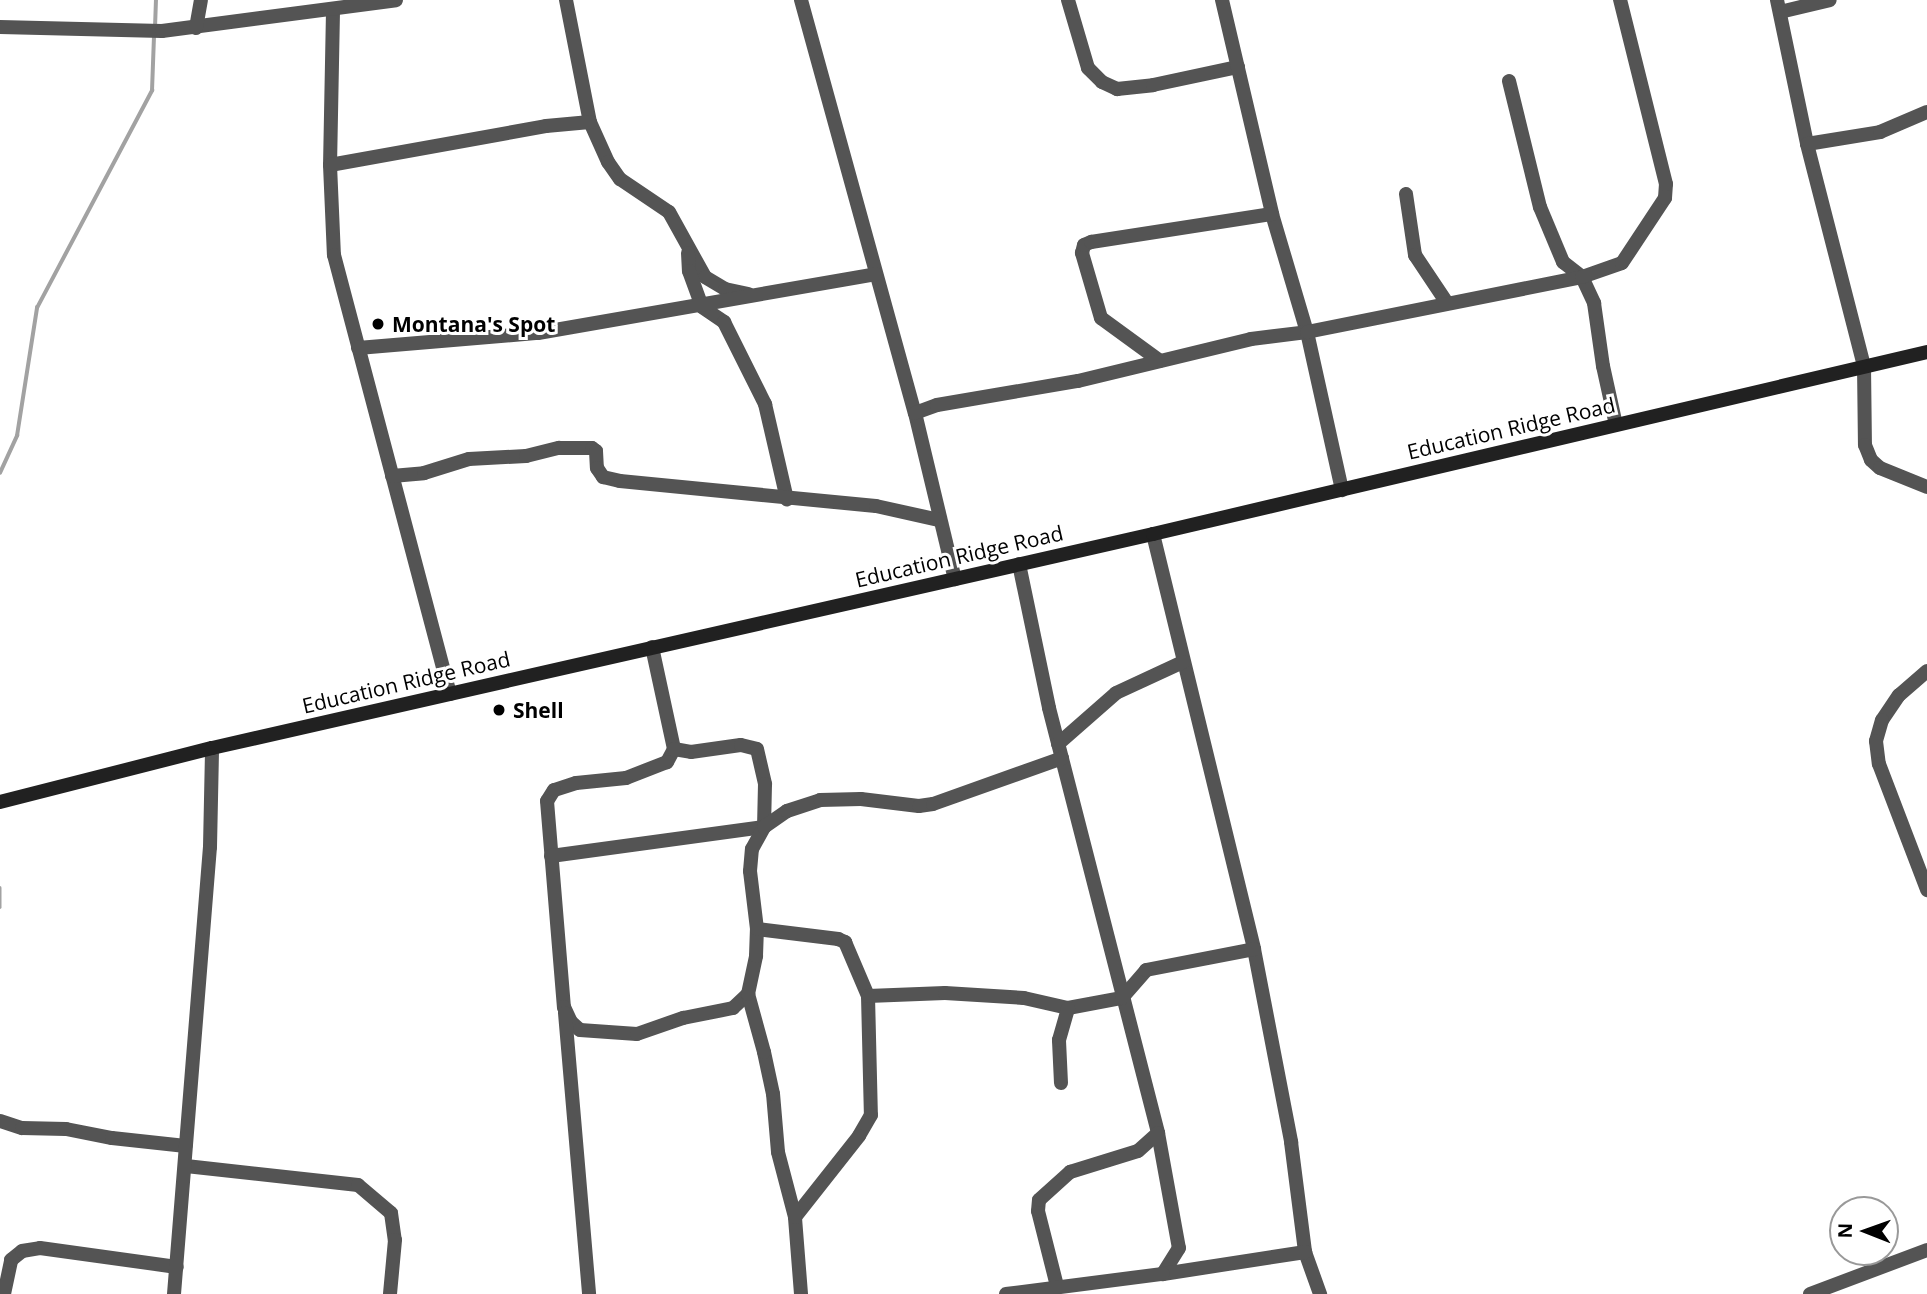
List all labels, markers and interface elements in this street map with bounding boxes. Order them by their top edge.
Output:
place label: Montana's Spot [392,311,555,337]
marker: Montana's Spot [370,316,386,332]
street label: Education Ridge Road [1405,392,1617,464]
street label: Education Ridge Road [853,520,1065,592]
street label: Education Ridge Road [300,646,512,718]
place label: Shell [513,697,564,723]
marker: Shell [491,702,507,718]
north arrow [1829,1196,1899,1266]
text: N [1832,1223,1858,1239]

